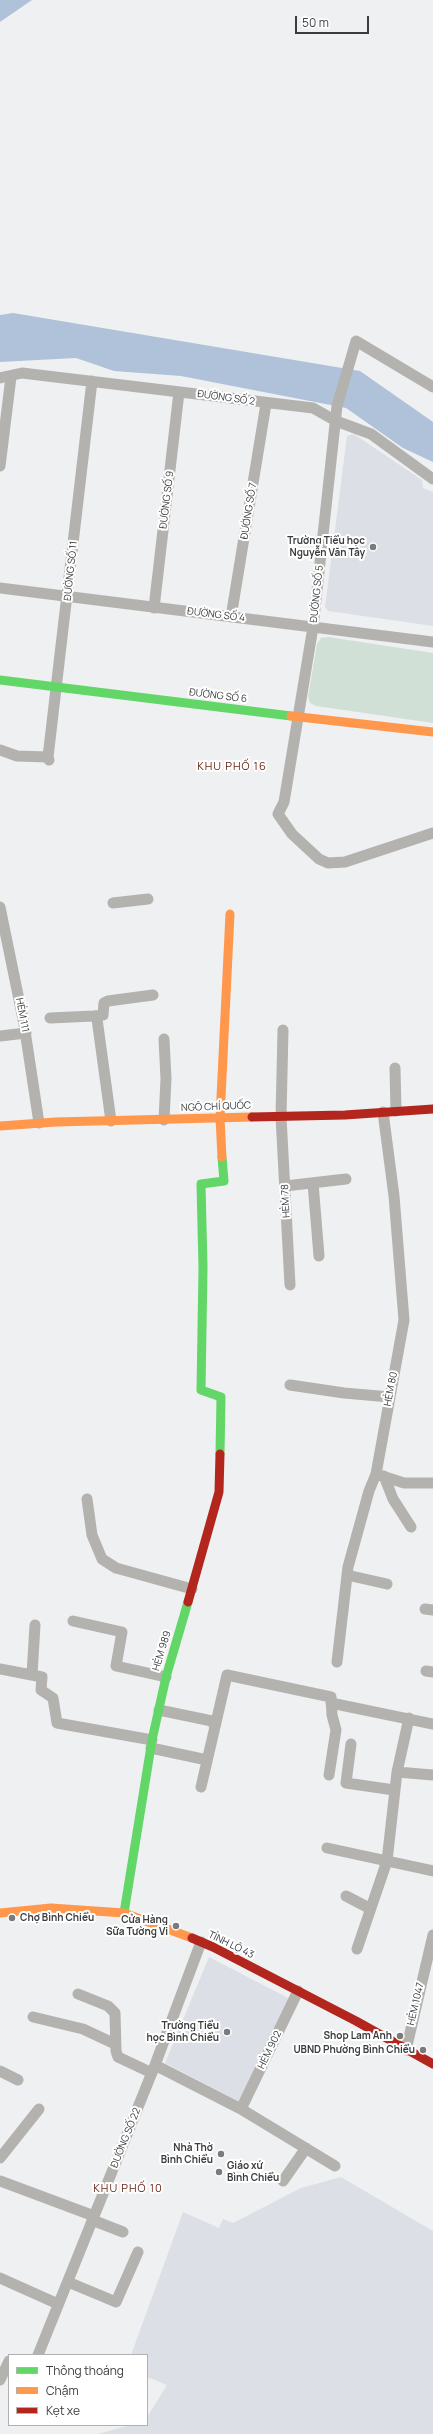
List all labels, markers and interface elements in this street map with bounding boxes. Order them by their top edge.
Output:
scale bar [297,8,371,34]
text: 50 m [302,14,329,31]
street label: ĐƯỜNG SỐ 2 [196,388,256,408]
street label: ĐƯỜNG SỐ 9 [157,470,177,530]
street label: ĐƯỜNG SỐ 7 [239,482,259,540]
place label: Trường Tiểu học Nguyễn Văn Tây [287,535,365,558]
street label: ĐƯỜNG SỐ 11 [62,541,80,601]
marker: Trường Tiểu học Nguyễn Văn Tây [368,542,378,552]
street label: ĐƯỜNG SỐ 5 [308,565,326,623]
street label: ĐƯỜNG SỐ 4 [186,606,246,624]
street label: ĐƯỜNG SỐ 6 [188,686,248,706]
district label: KHU PHỐ 16 [197,760,267,774]
street label: HẺM 111 [13,997,31,1033]
street label: NGÔ CHÍ QUỐC [181,1100,251,1114]
street label: HẺM 78 [279,1184,293,1218]
street label: HẺM 80 [382,1371,400,1407]
street label: HẺM 989 [150,1630,174,1672]
place label: Chợ Bình Chiểu [20,1912,94,1924]
marker: Chợ Bình Chiểu [7,1913,17,1923]
place label: Cửa Hàng Sữa Tường Vi [106,1914,168,1938]
marker: Cửa Hàng Sữa Tường Vi [171,1921,181,1931]
street label: TỈNH LỘ 43 [206,1929,256,1961]
street label: HẺM 1047 [405,1981,427,2027]
place label: Trường Tiểu học Bình Chiểu [146,2020,219,2044]
marker: Trường Tiểu học Bình Chiểu [222,2027,232,2037]
street label: HẺM 902 [256,2029,284,2071]
place label: Shop Lam Anh [324,2030,392,2042]
marker: Shop Lam Anh [395,2031,405,2041]
place label: UBND Phường Bình Chiểu [293,2044,415,2056]
marker: UBND Phường Bình Chiểu [418,2045,428,2055]
street label: ĐƯỜNG SỐ 22 [109,2106,143,2170]
place label: Nhà Thờ Bình Chiểu [161,2142,213,2166]
marker: Nhà Thờ Bình Chiểu [216,2149,226,2159]
place label: Giáo xứ Bình Chiểu [227,2160,279,2184]
marker: Giáo xứ Bình Chiểu [214,2167,224,2177]
district label: KHU PHỐ 10 [93,2182,163,2196]
legend [8,2354,148,2426]
text: Thông thoáng [46,2362,124,2379]
text: Chậm [46,2382,79,2399]
text: Kẹt xe [46,2402,80,2419]

